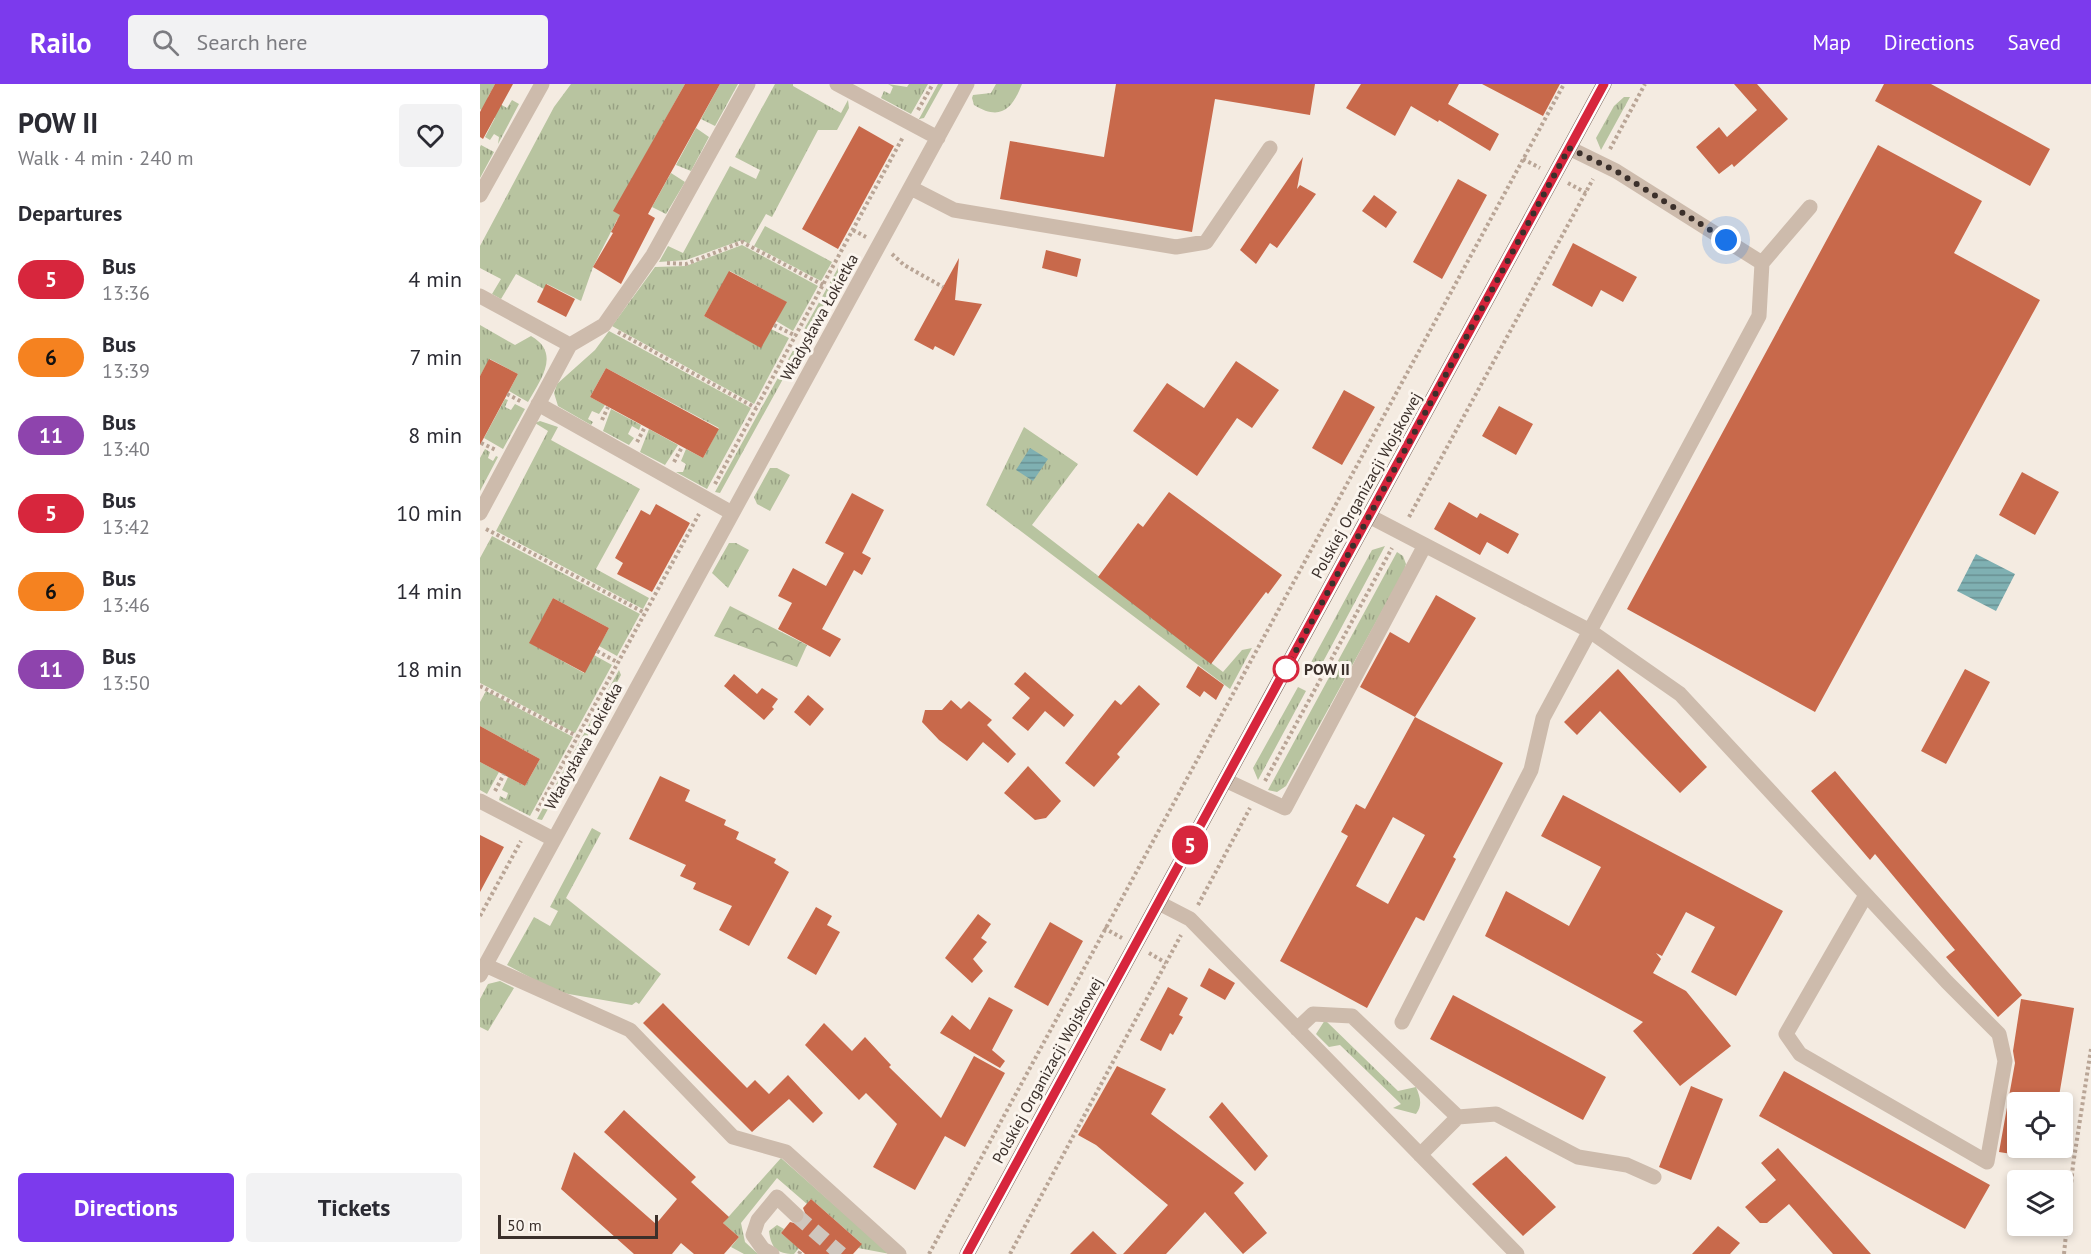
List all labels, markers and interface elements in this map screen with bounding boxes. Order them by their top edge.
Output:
search box [128,15,548,69]
text: Railo [30,24,92,61]
icon: search [149,26,182,59]
text: Search here [197,28,308,56]
text: Map [1812,29,1851,56]
text: Directions [1884,29,1975,56]
text: Saved [2008,29,2061,56]
text: POW II [18,104,98,141]
button: heart [399,104,462,167]
text: Walk · 4 min · 240 m [18,145,194,171]
text: Departures [18,199,122,227]
your location [1711,225,1741,255]
street label: Władysława Łokietka [776,250,862,384]
text: Bus [102,252,136,280]
text: 4 min [408,265,462,293]
text: 5 [45,266,57,293]
text: 13:36 [102,280,150,306]
text: Bus [102,330,136,358]
text: 7 min [410,343,462,371]
text: 6 [45,344,57,371]
text: 13:39 [102,358,150,384]
street label: Polskiej Organizacji Wojskowej [1306,388,1426,582]
text: Bus [102,408,136,436]
text: 8 min [408,421,462,449]
text: 11 [39,422,63,449]
text: 13:40 [102,436,150,462]
text: Bus [102,486,136,514]
text: 10 min [396,499,462,527]
text: 5 [45,500,57,527]
text: 13:42 [102,514,150,540]
text: Bus [102,564,136,592]
text: 14 min [396,577,462,605]
text: 6 [45,578,57,605]
text: 13:46 [102,592,150,618]
text: Bus [102,642,136,670]
text: 18 min [396,655,462,683]
text: 11 [39,656,63,683]
marker: POW II [1273,656,1299,682]
place label: POW II [1304,659,1350,679]
text: 13:50 [102,670,150,696]
street label: Władysława Łokietka [540,679,626,813]
line badge: 5 [1170,826,1210,864]
text: 5 [1184,832,1196,859]
street label: Polskiej Organizacji Wojskowej [987,973,1107,1167]
map controls [2007,1092,2073,1236]
button: locate [2007,1092,2073,1158]
button: layers [2007,1170,2073,1236]
button: Directions [18,1173,234,1242]
button: Tickets [246,1173,462,1242]
scale bar [498,1212,658,1240]
text: 50 m [507,1215,542,1235]

